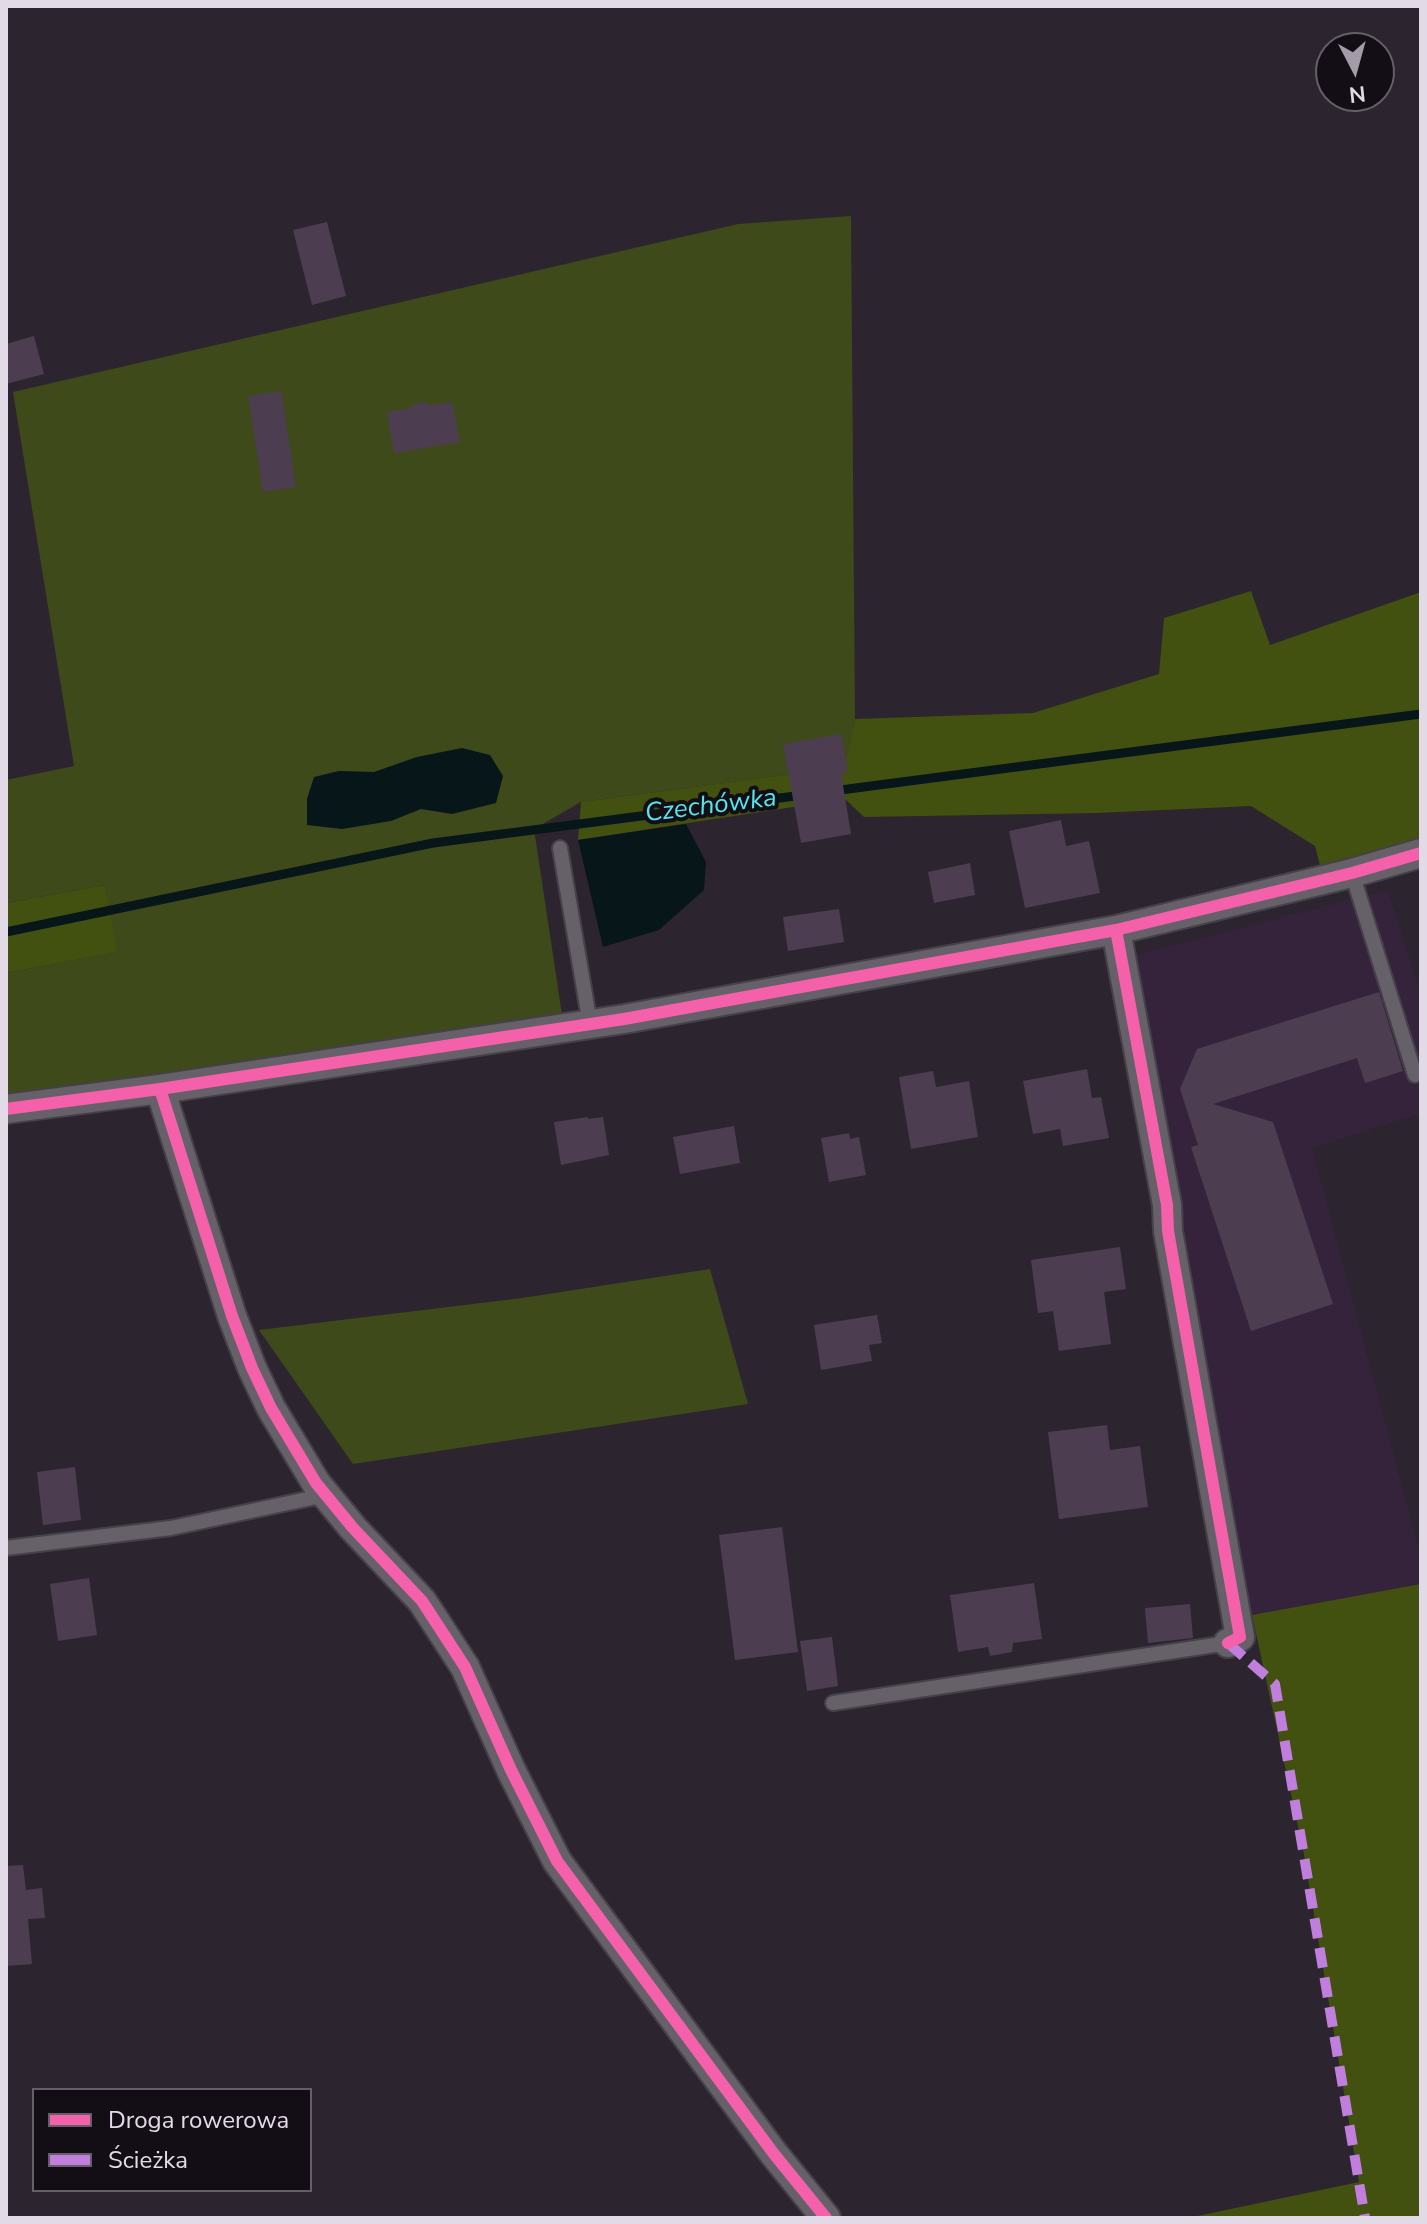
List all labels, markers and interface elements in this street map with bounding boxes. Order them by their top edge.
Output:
north arrow [1315,32,1395,112]
text: N [1348,78,1367,110]
water label: Czechówka [643,783,779,831]
legend [32,2088,312,2192]
text: Droga rowerowa [108,2104,289,2136]
text: Ścieżka [108,2144,188,2176]

